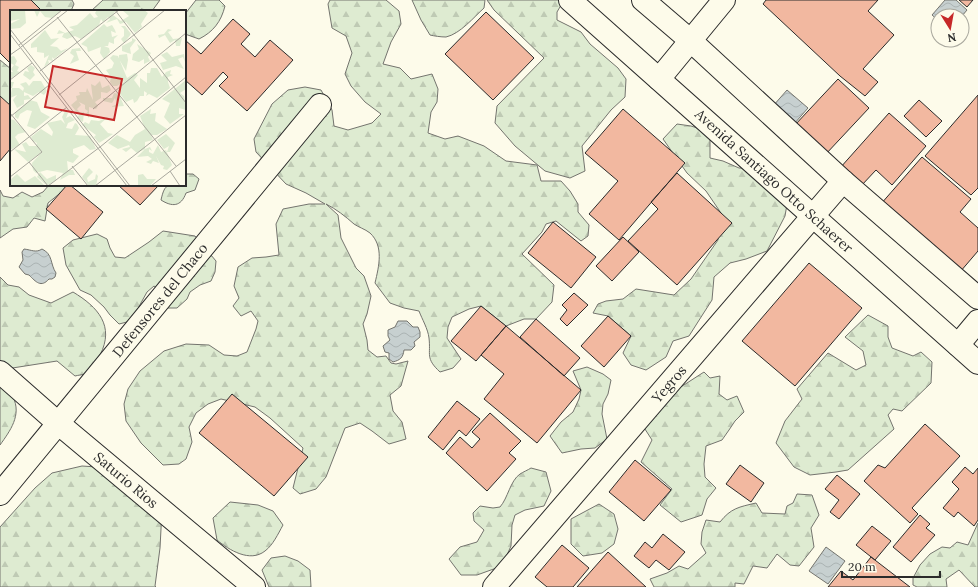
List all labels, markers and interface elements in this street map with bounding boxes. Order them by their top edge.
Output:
north arrow [930,8,970,48]
inset map [10,10,186,186]
text: N [946,30,957,46]
street label: Avenida Santiago Otto Schaerer [690,105,857,257]
street label: Defensores del Chaco [108,239,212,361]
street label: Yegros [647,361,690,407]
street label: Saturio Rios [90,448,162,512]
scale bar [842,553,940,579]
text: 20 m [848,559,876,574]

